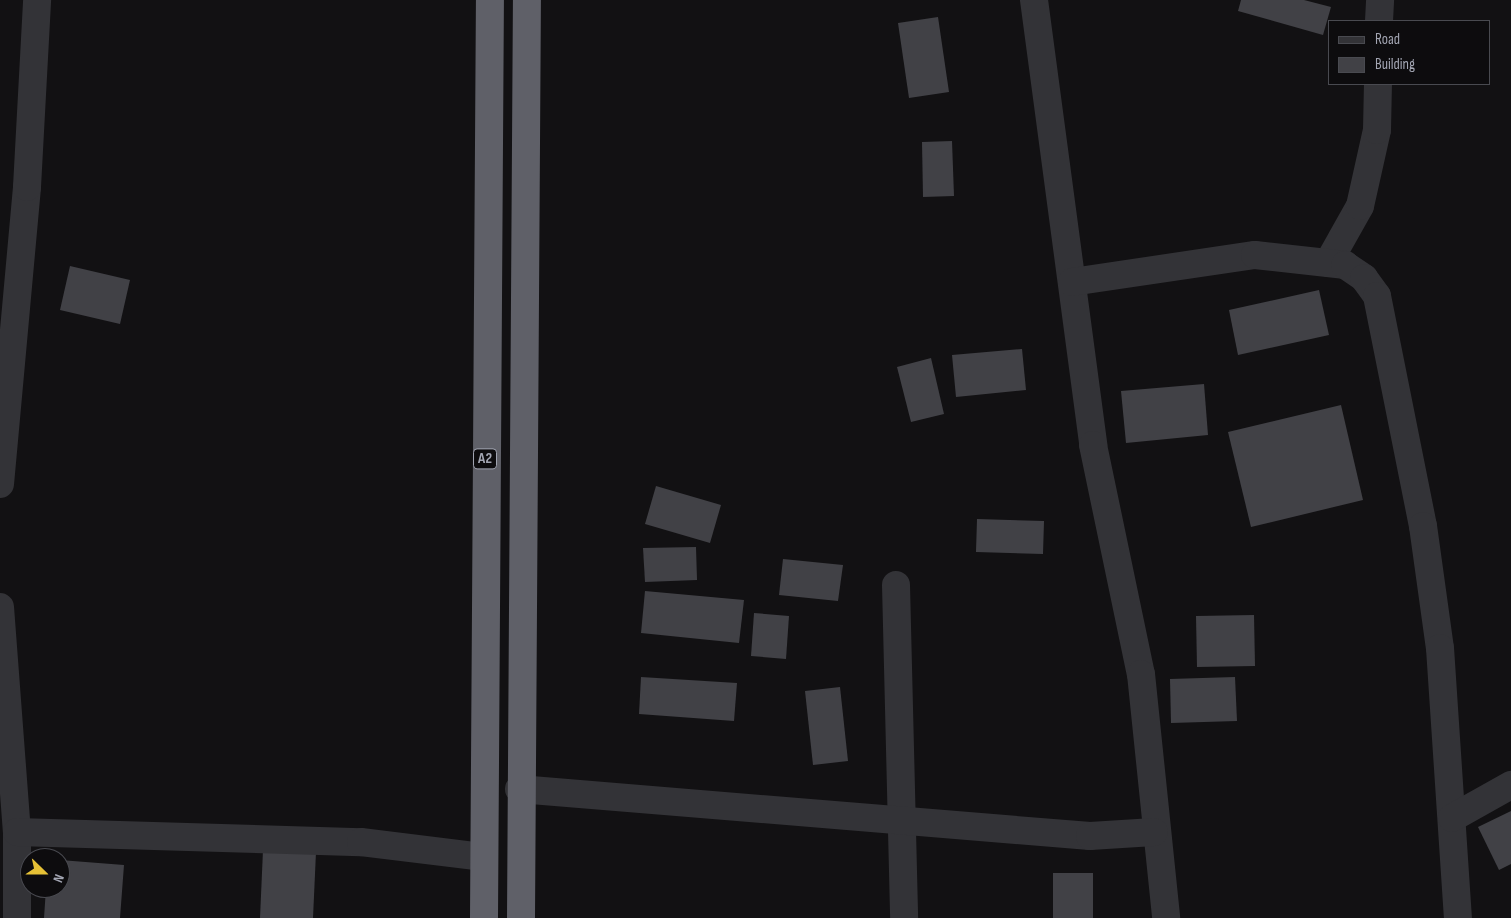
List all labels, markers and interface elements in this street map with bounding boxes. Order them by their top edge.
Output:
legend [1328,20,1491,85]
text: Road [1375,30,1400,49]
text: Building [1375,55,1415,74]
road number: A2 [472,446,498,472]
north arrow [20,848,70,898]
text: N [49,872,68,885]

